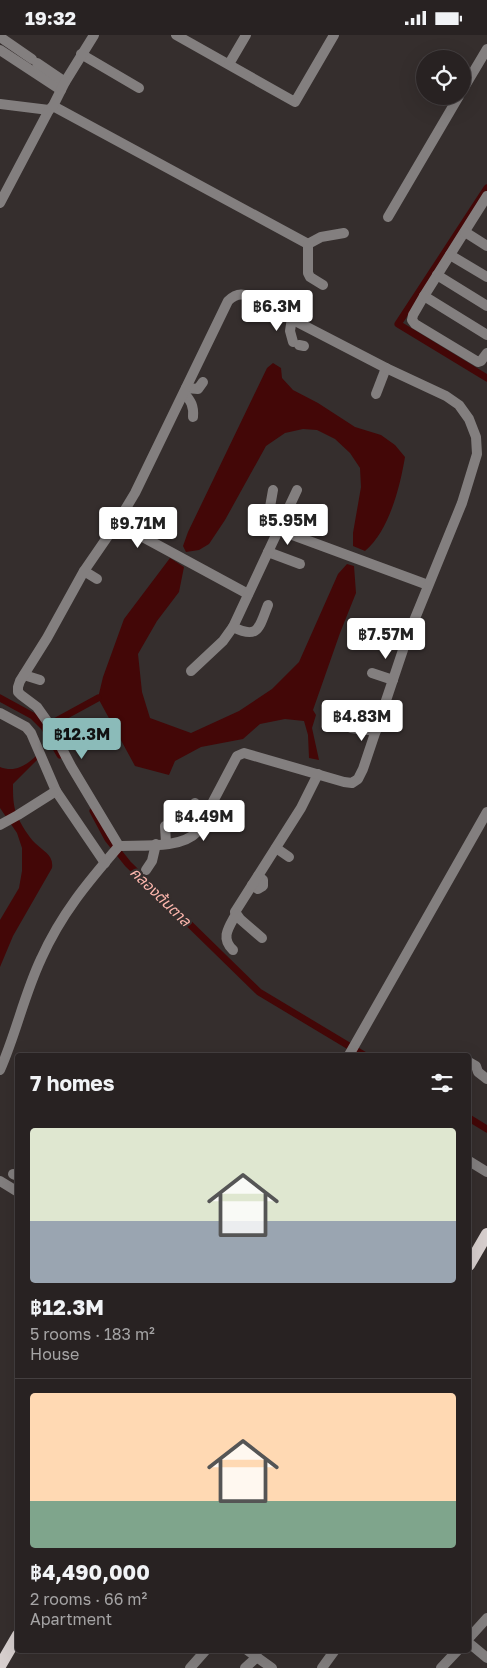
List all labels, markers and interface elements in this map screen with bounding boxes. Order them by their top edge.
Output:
text: 19:32 [25,6,76,29]
map controls [416,50,471,105]
button: locate [416,50,471,105]
pin: ฿6.3M [242,289,312,332]
text: ฿6.3M [253,296,301,316]
pin: ฿5.95M [247,503,329,546]
pin: ฿9.71M [97,507,179,549]
text: ฿5.95M [259,510,317,530]
text: ฿9.71M [110,513,166,533]
pin: ฿7.57M [345,617,427,660]
text: ฿7.57M [358,624,414,644]
pin: ฿4.83M [321,699,403,742]
text: ฿4.83M [333,706,391,726]
pin: ฿12.3M [41,717,123,760]
text: ฿12.3M [54,724,110,744]
pin: ฿4.49M [163,799,245,842]
text: ฿4.49M [175,806,233,826]
water label: คลองต้นตาล [127,863,195,930]
icon: filters [428,1069,456,1097]
text: 7 homes [30,1070,115,1096]
icon: home [198,1160,288,1250]
text: ฿12.3M [30,1294,104,1320]
text: 5 rooms · 183 m² [30,1324,155,1344]
text: House [30,1344,79,1364]
icon: home [198,1426,288,1516]
text: ฿4,490,000 [30,1559,150,1585]
text: 2 rooms · 66 m² [30,1589,147,1609]
text: Apartment [30,1609,112,1629]

